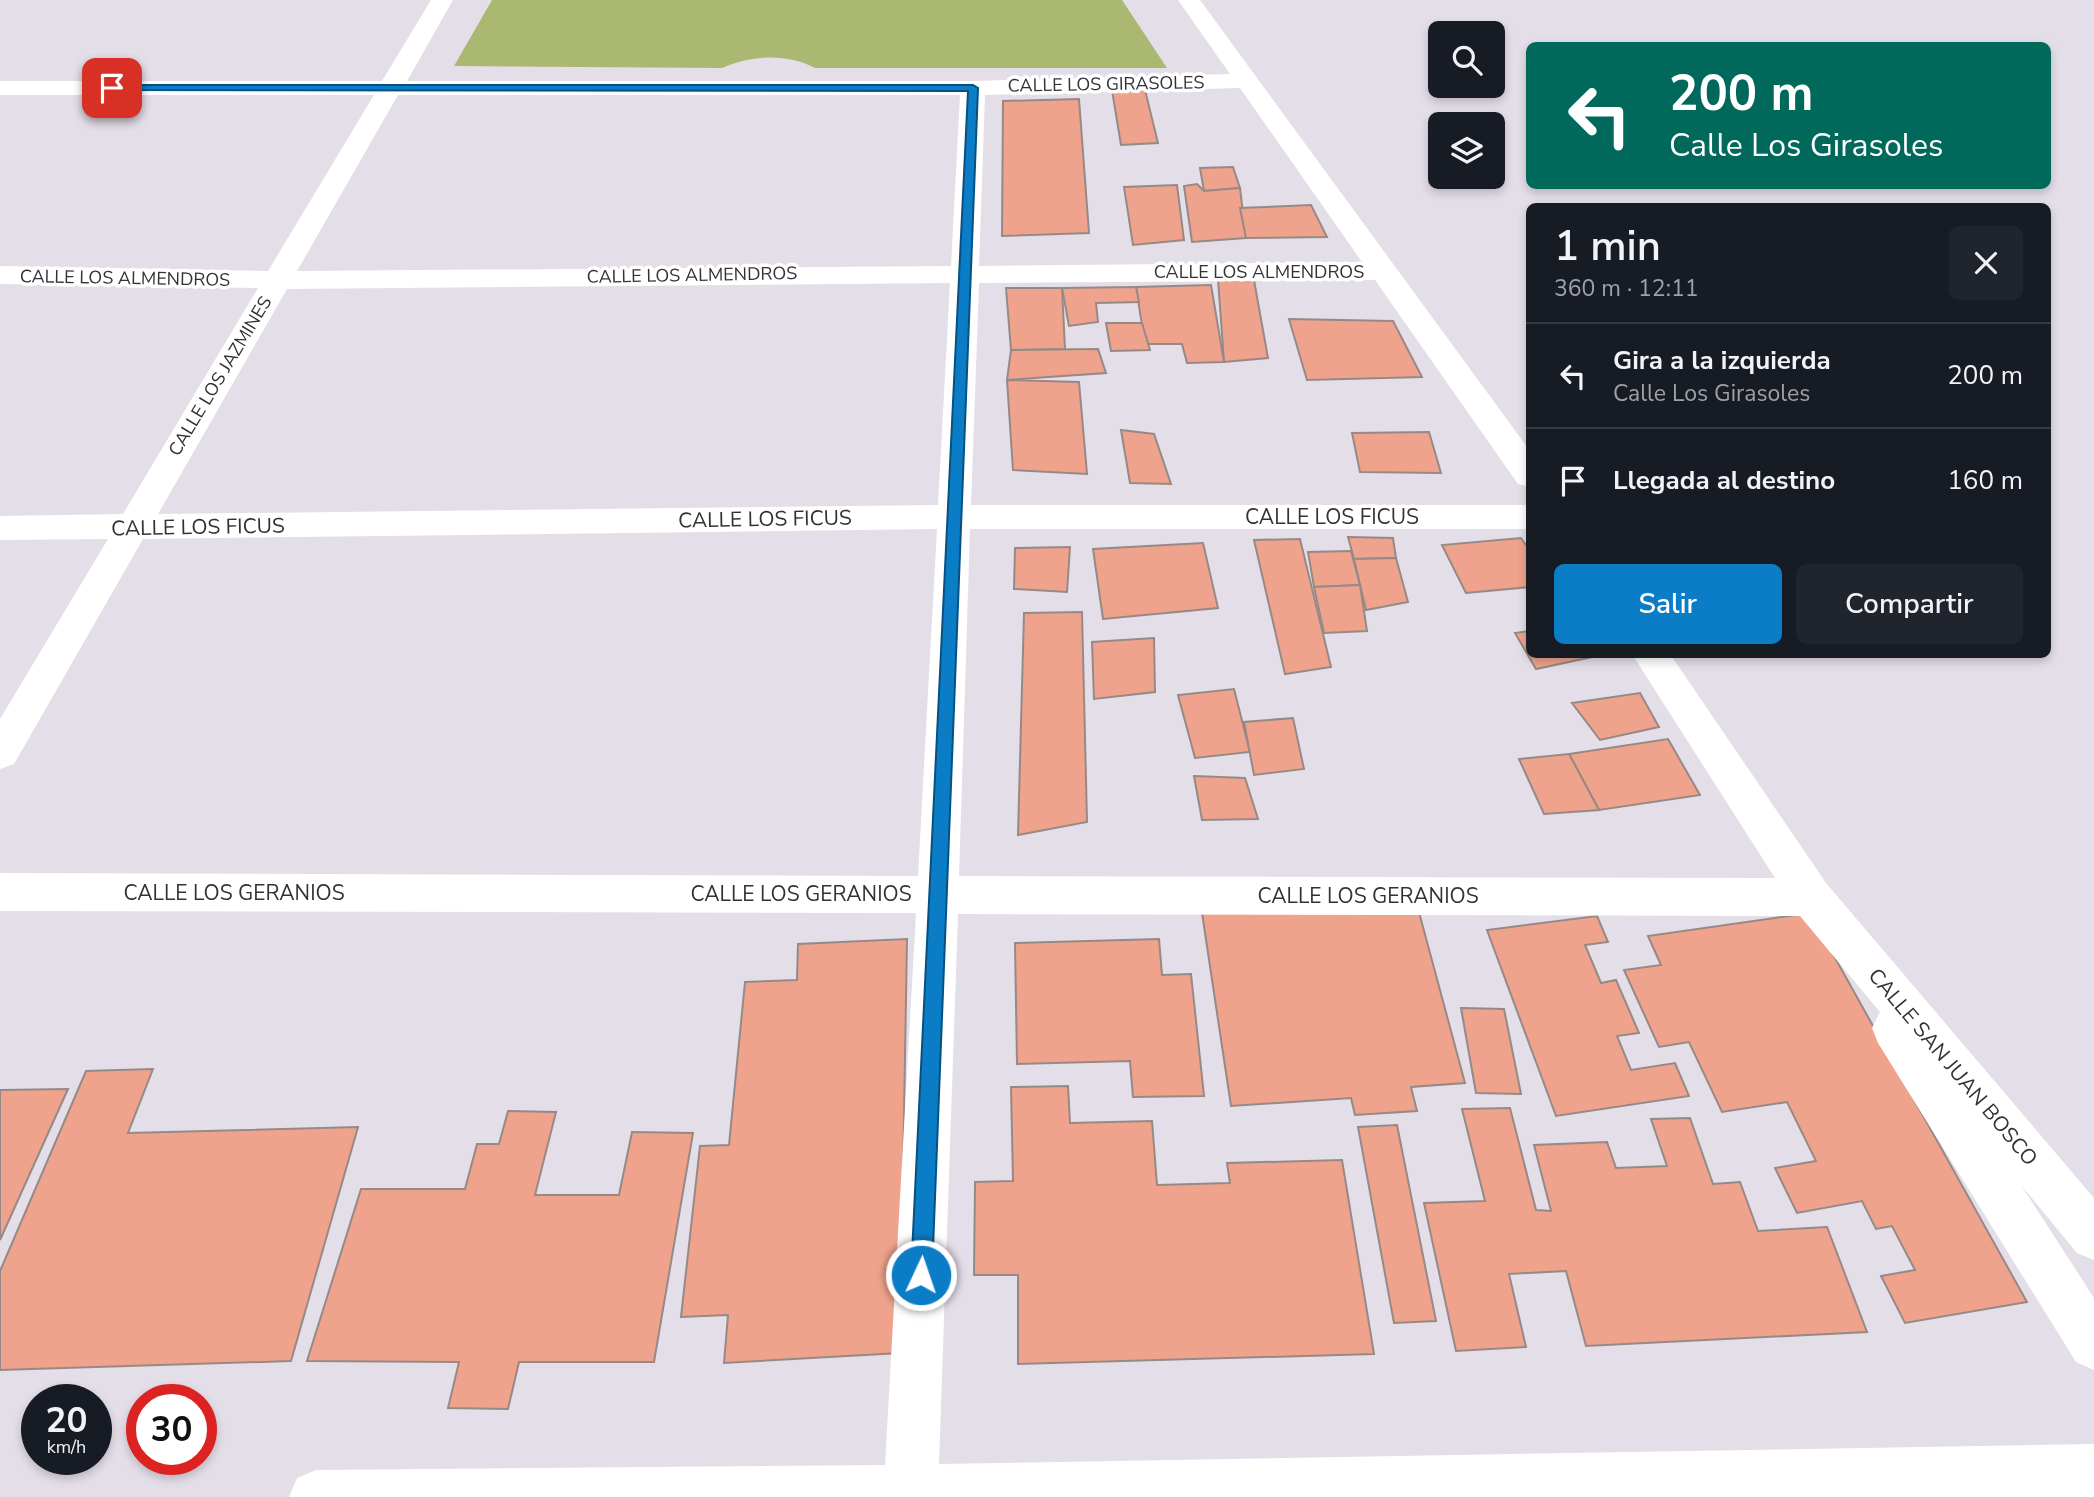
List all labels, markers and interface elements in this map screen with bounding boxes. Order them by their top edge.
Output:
map controls [1428,21,1505,189]
button: search [1428,21,1505,98]
pin [82,58,142,118]
text: 200 m [1669,60,1813,127]
icon: arrive [93,69,131,107]
street label: CALLE LOS GIRASOLES [1007,70,1205,98]
icon: left [1554,70,1645,161]
button: layers [1428,112,1505,189]
text: Calle Los Girasoles [1669,124,1943,167]
text: 1 min [1554,218,1661,275]
button: close [1949,226,2023,300]
street label: CALLE LOS ALMENDROS [1154,260,1364,284]
street label: CALLE LOS ALMENDROS [587,261,797,289]
street label: CALLE LOS ALMENDROS [20,264,230,292]
text: 360 m · 12:11 [1554,273,1699,304]
street label: CALLE LOS JAZMINES [163,292,277,460]
text: Gira a la izquierda [1613,343,1831,378]
icon: left [1554,357,1592,395]
text: 200 m [1947,358,2023,393]
text: Calle Los Girasoles [1613,378,1810,409]
icon: arrive [1554,462,1592,500]
text: Llegada al destino [1613,463,1835,498]
text: 160 m [1947,463,2023,498]
street label: CALLE LOS FICUS [678,503,852,535]
street label: CALLE LOS FICUS [1245,503,1419,531]
street label: CALLE LOS FICUS [111,511,285,543]
button: Salir [1554,564,1782,644]
button: Compartir [1796,564,2023,644]
street label: CALLE LOS GERANIOS [123,879,345,907]
street label: CALLE LOS GERANIOS [690,880,912,908]
street label: CALLE LOS GERANIOS [1257,882,1479,910]
street label: CALLE SAN JUAN BOSCO [1862,962,2044,1172]
position arrow [884,1238,958,1312]
speed limit sign: 30 [126,1384,217,1475]
text: 20 [45,1397,88,1444]
text: km/h [47,1435,86,1459]

